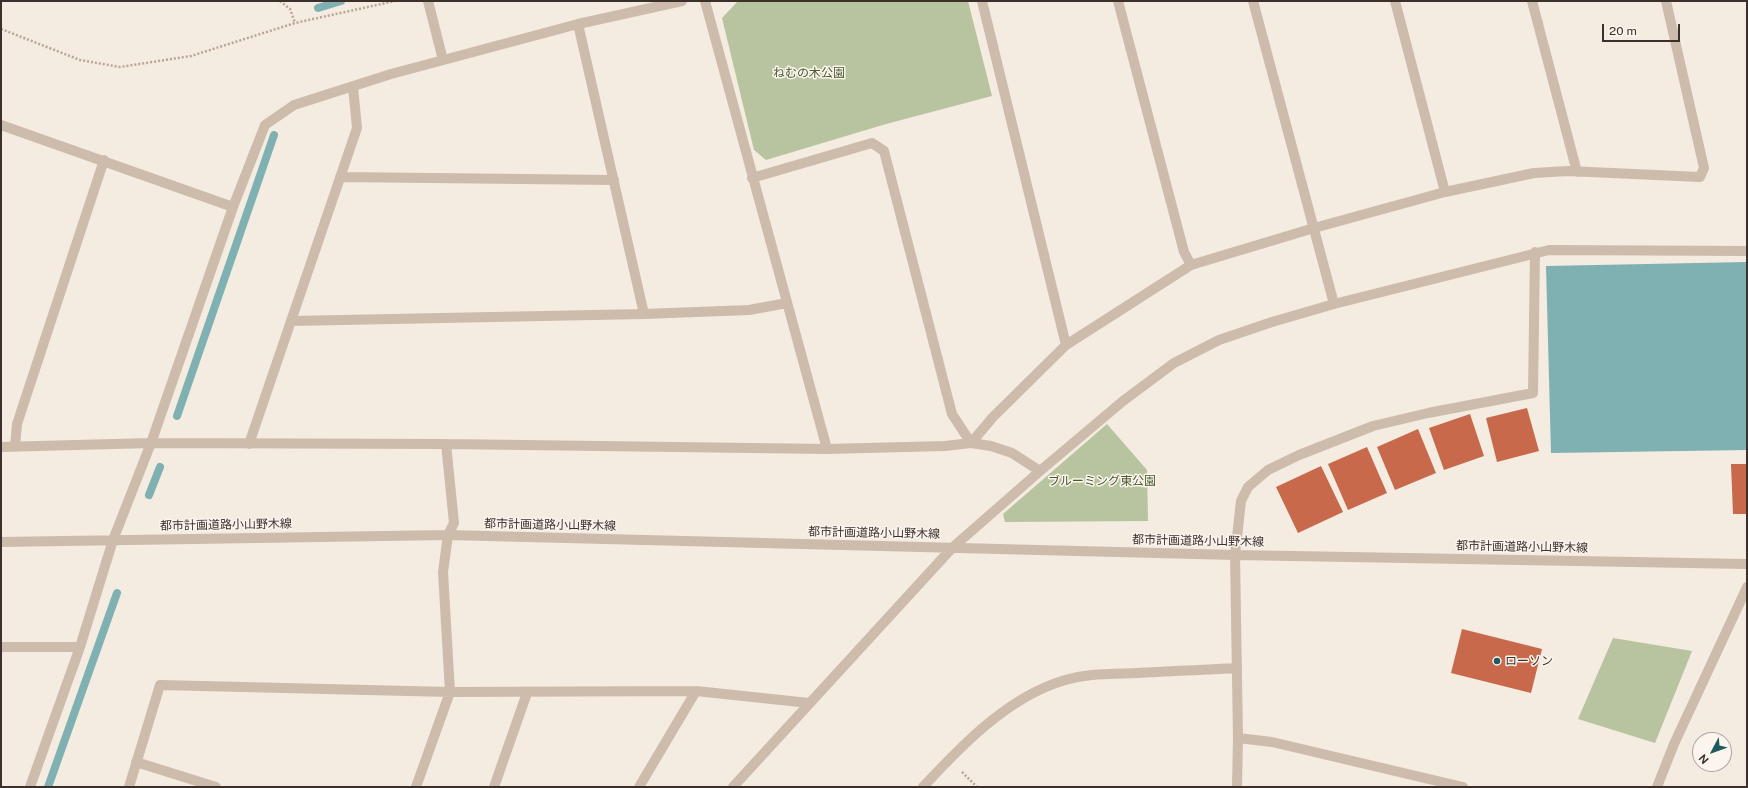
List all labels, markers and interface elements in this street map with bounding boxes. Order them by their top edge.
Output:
scale bar [1604,16,1682,42]
text: 20 m [1609,24,1637,38]
park label: ねむの木公園 [773,66,845,80]
park label: ブルーミング東公園 [1048,474,1156,488]
street label: 都市計画道路小山野木線 [160,517,292,533]
street label: 都市計画道路小山野木線 [484,517,616,533]
street label: 都市計画道路小山野木線 [808,525,940,541]
street label: 都市計画道路小山野木線 [1132,533,1264,549]
street label: 都市計画道路小山野木線 [1456,539,1588,555]
place label: ローソン [1505,654,1553,668]
marker: ローソン [1492,656,1502,666]
north arrow [1692,732,1732,772]
text: N [1696,752,1711,766]

